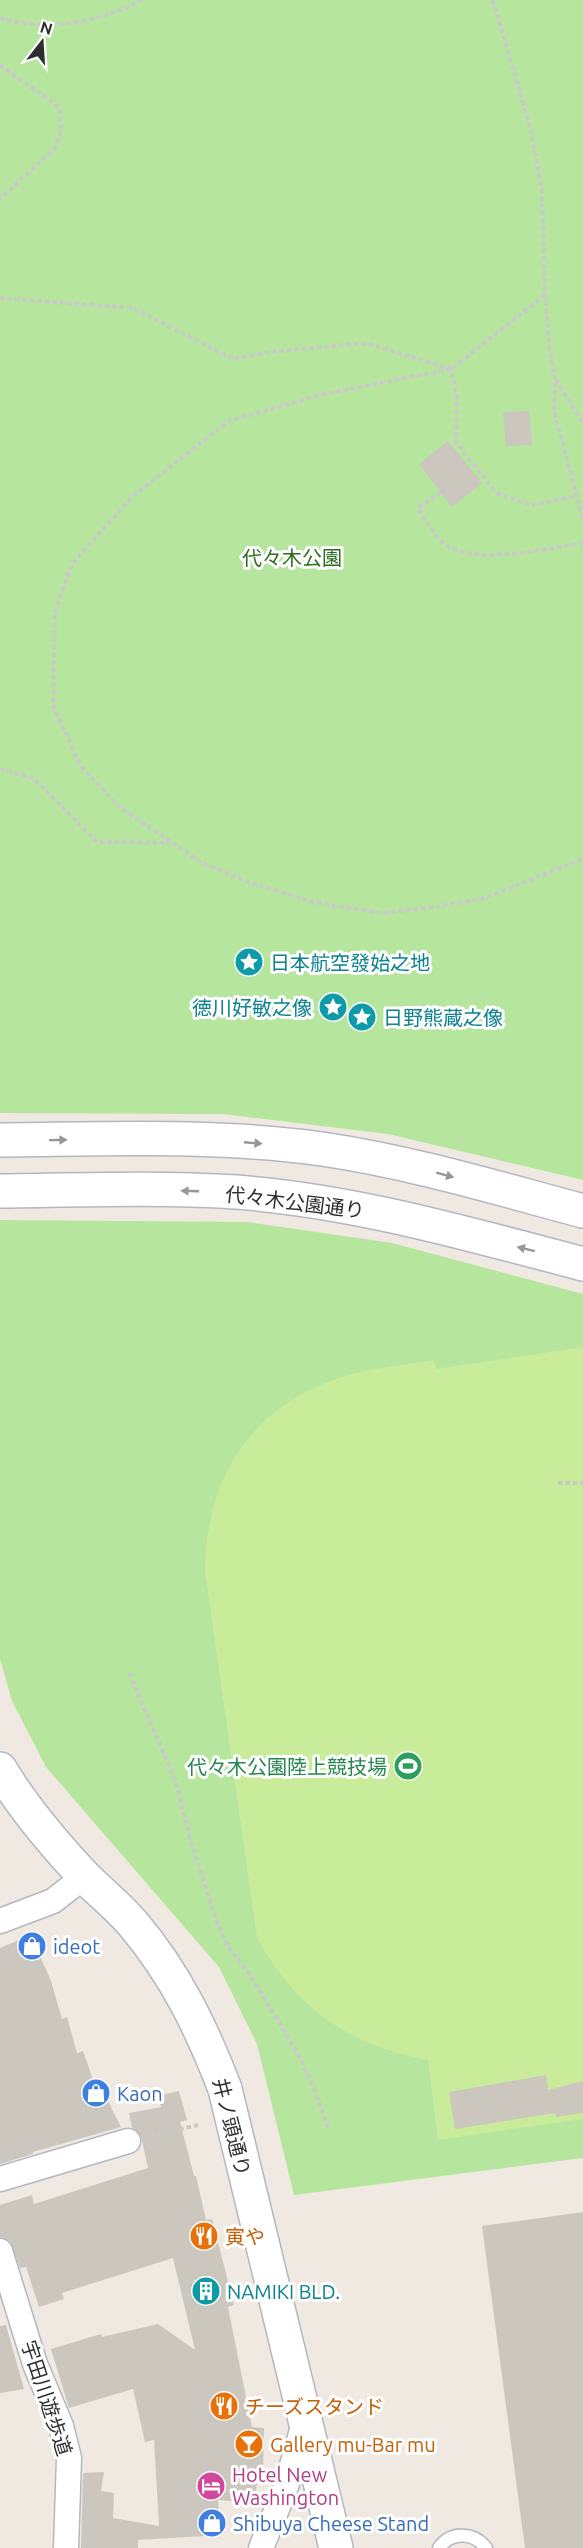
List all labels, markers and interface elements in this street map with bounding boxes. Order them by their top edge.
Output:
north arrow [12,12,72,72]
text: N [38,17,55,38]
park label: 代々木公園 [242,546,342,569]
place icon: 日本航空發始之地 [233,946,265,978]
place label: 日本航空發始之地 [270,951,430,974]
place icon: 徳川好敏之像 [317,991,349,1023]
place label: 徳川好敏之像 [192,996,312,1019]
place icon: 日野熊蔵之像 [346,1001,378,1033]
place label: 日野熊蔵之像 [383,1006,503,1029]
one-way arrow [49,1135,68,1145]
one-way arrow [244,1138,263,1148]
one-way arrow [436,1170,455,1180]
street label: 代々木公園通り [224,1182,366,1222]
one-way arrow [181,1186,200,1195]
one-way arrow [517,1244,535,1253]
sports icon: 代々木公園陸上競技場 [392,1750,424,1782]
place label: 代々木公園陸上競技場 [187,1755,387,1778]
shop icon: ideot [16,1930,48,1962]
place label: ideot [53,1935,100,1958]
street label: 井ノ頭通り [209,2076,255,2178]
shop icon: Kaon [80,2077,112,2109]
place label: Kaon [117,2082,163,2105]
restaurant icon: 寅や [188,2220,220,2252]
place label: 寅や [225,2225,265,2248]
building icon: NAMIKI BLD. [190,2275,222,2307]
place label: NAMIKI BLD. [227,2280,340,2303]
street label: 宇田川遊歩道 [18,2337,76,2459]
restaurant icon: チーズスタンド [208,2390,240,2422]
place label: チーズスタンド [245,2395,384,2418]
bar icon: Gallery mu-Bar mu [233,2428,265,2460]
place label: Gallery mu-Bar mu [270,2433,436,2456]
place label: Hotel New Washington [232,2463,339,2509]
hotel icon: Hotel New Washington [195,2470,227,2502]
shop icon: Shibuya Cheese Stand [196,2507,228,2539]
place label: Shibuya Cheese Stand [233,2512,429,2535]

